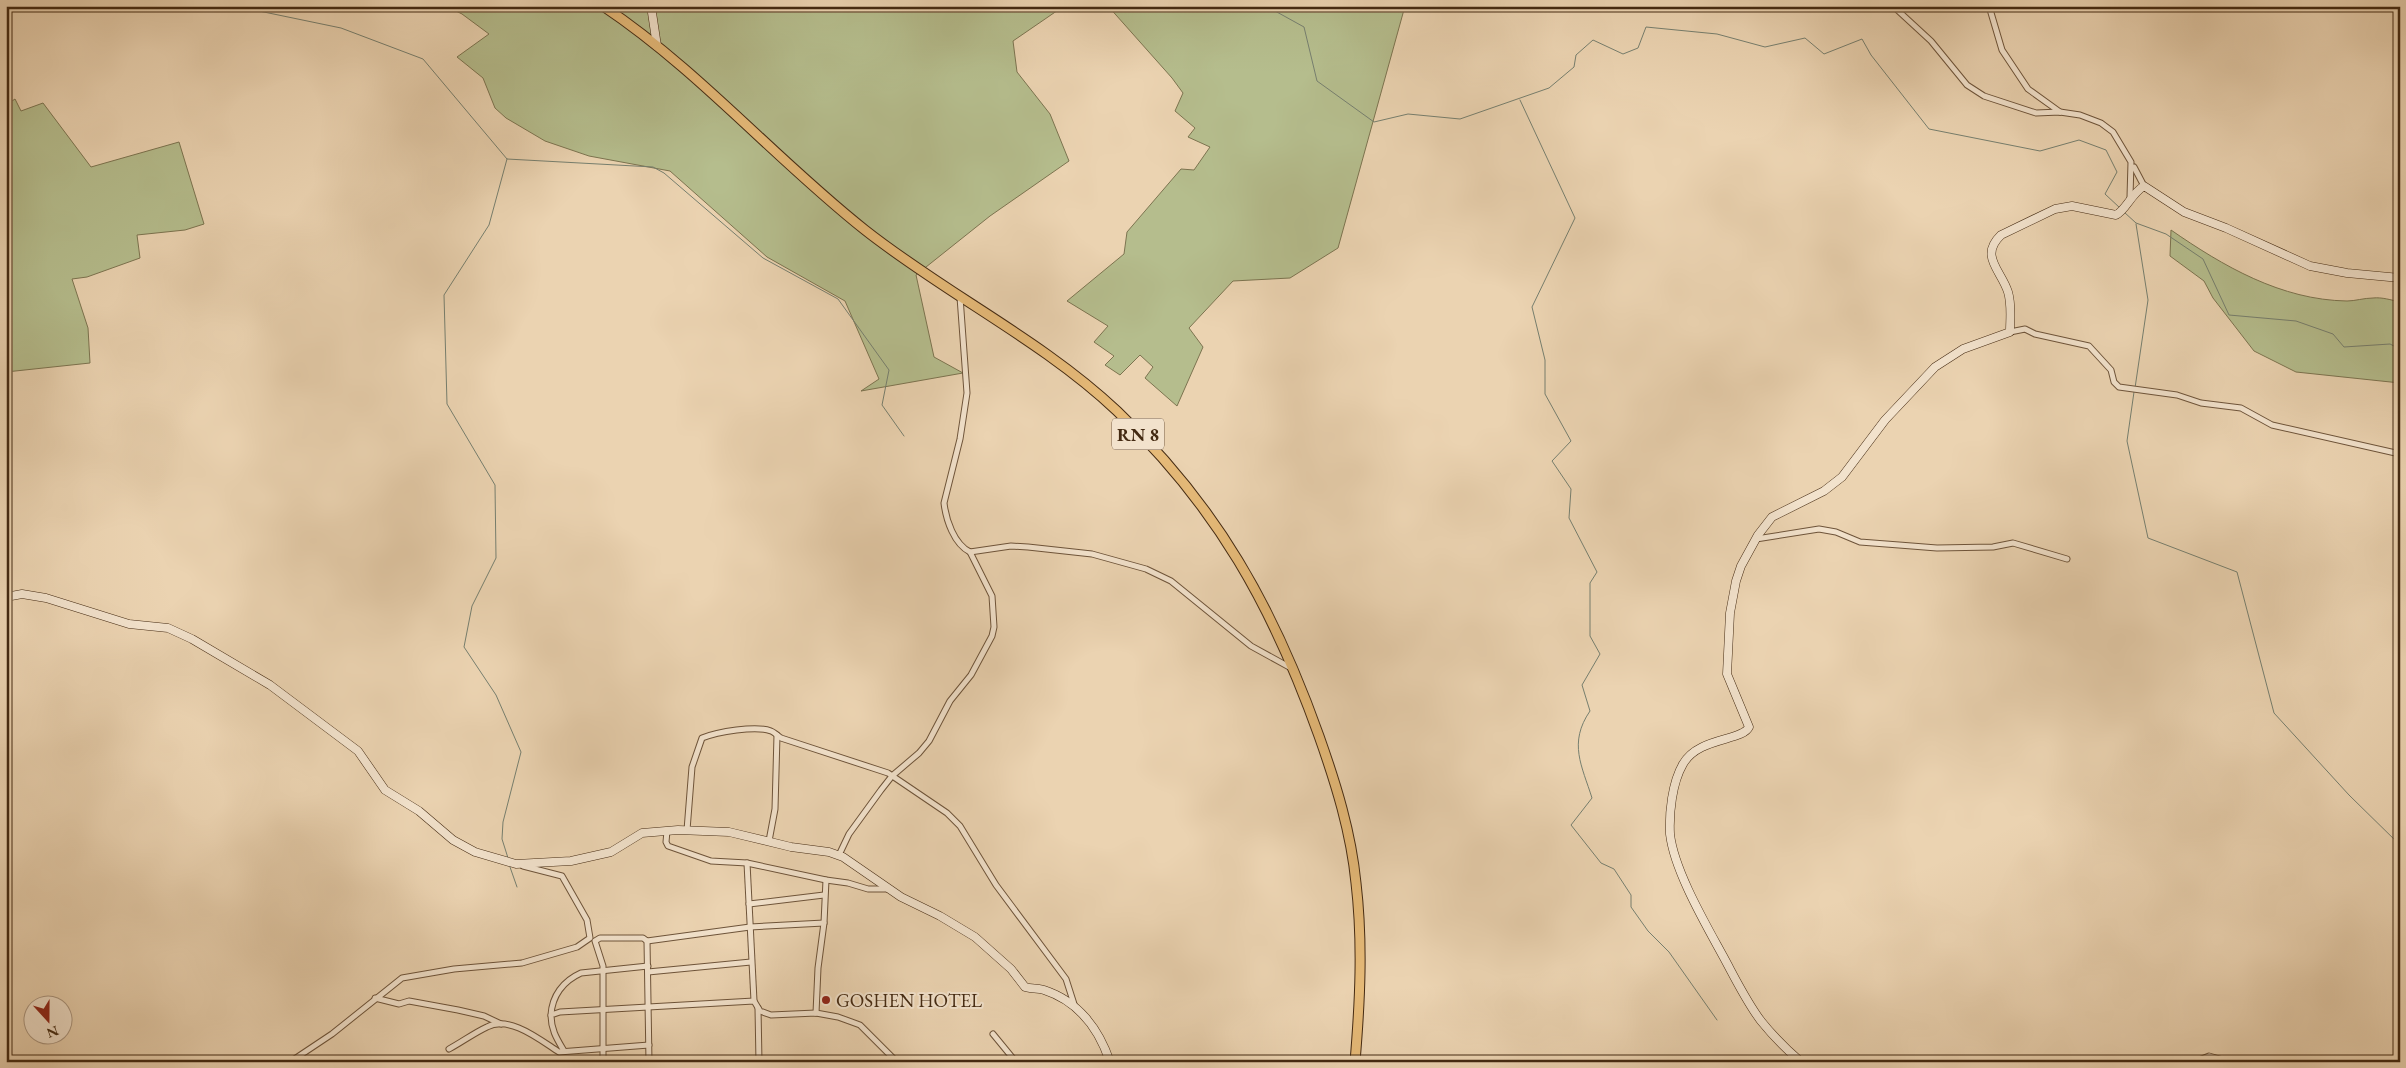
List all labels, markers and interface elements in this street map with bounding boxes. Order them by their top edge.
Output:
road number: RN 8 [1112,418,1164,449]
place label: GOSHEN HOTEL [836,988,982,1013]
marker: GOSHEN HOTEL [820,994,832,1006]
north arrow [22,996,72,1046]
text: N [44,1022,61,1043]

